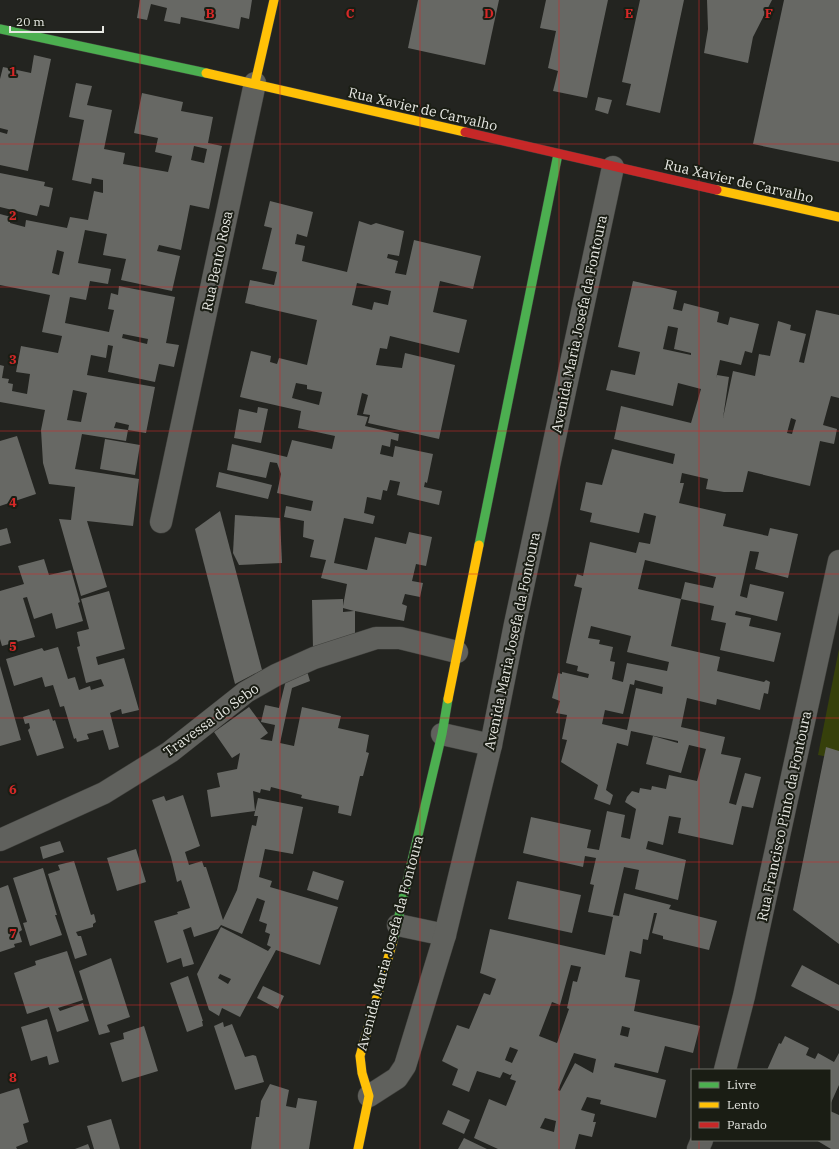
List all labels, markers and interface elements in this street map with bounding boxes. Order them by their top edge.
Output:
text: B [205,5,215,22]
text: C [346,5,355,22]
text: D [484,5,494,22]
text: E [625,5,633,22]
text: F [765,5,773,22]
scale bar [10,8,103,34]
text: 20 m [16,14,45,29]
text: 1 [9,63,17,80]
street label: Rua Xavier de Carvalho [347,83,500,135]
street label: Rua Xavier de Carvalho [663,155,816,207]
text: 2 [9,207,17,224]
street label: Rua Bento Rosa [198,209,237,313]
street label: Avenida Maria Josefa da Fontoura [547,213,611,435]
text: 3 [9,351,17,368]
text: 4 [9,494,17,511]
street label: Avenida Maria Josefa da Fontoura [480,530,544,752]
text: 5 [9,638,17,655]
street label: Travessa do Sebo [160,679,262,761]
street label: Rua Francisco Pinto da Fontoura [753,709,815,923]
text: 6 [9,781,17,798]
street label: Avenida Maria Josefa da Fontoura [353,833,428,1053]
text: 7 [9,925,17,942]
text: 8 [9,1069,17,1086]
legend [691,1069,831,1141]
text: Livre [727,1077,756,1092]
text: Lento [727,1097,759,1112]
text: Parado [727,1117,767,1132]

